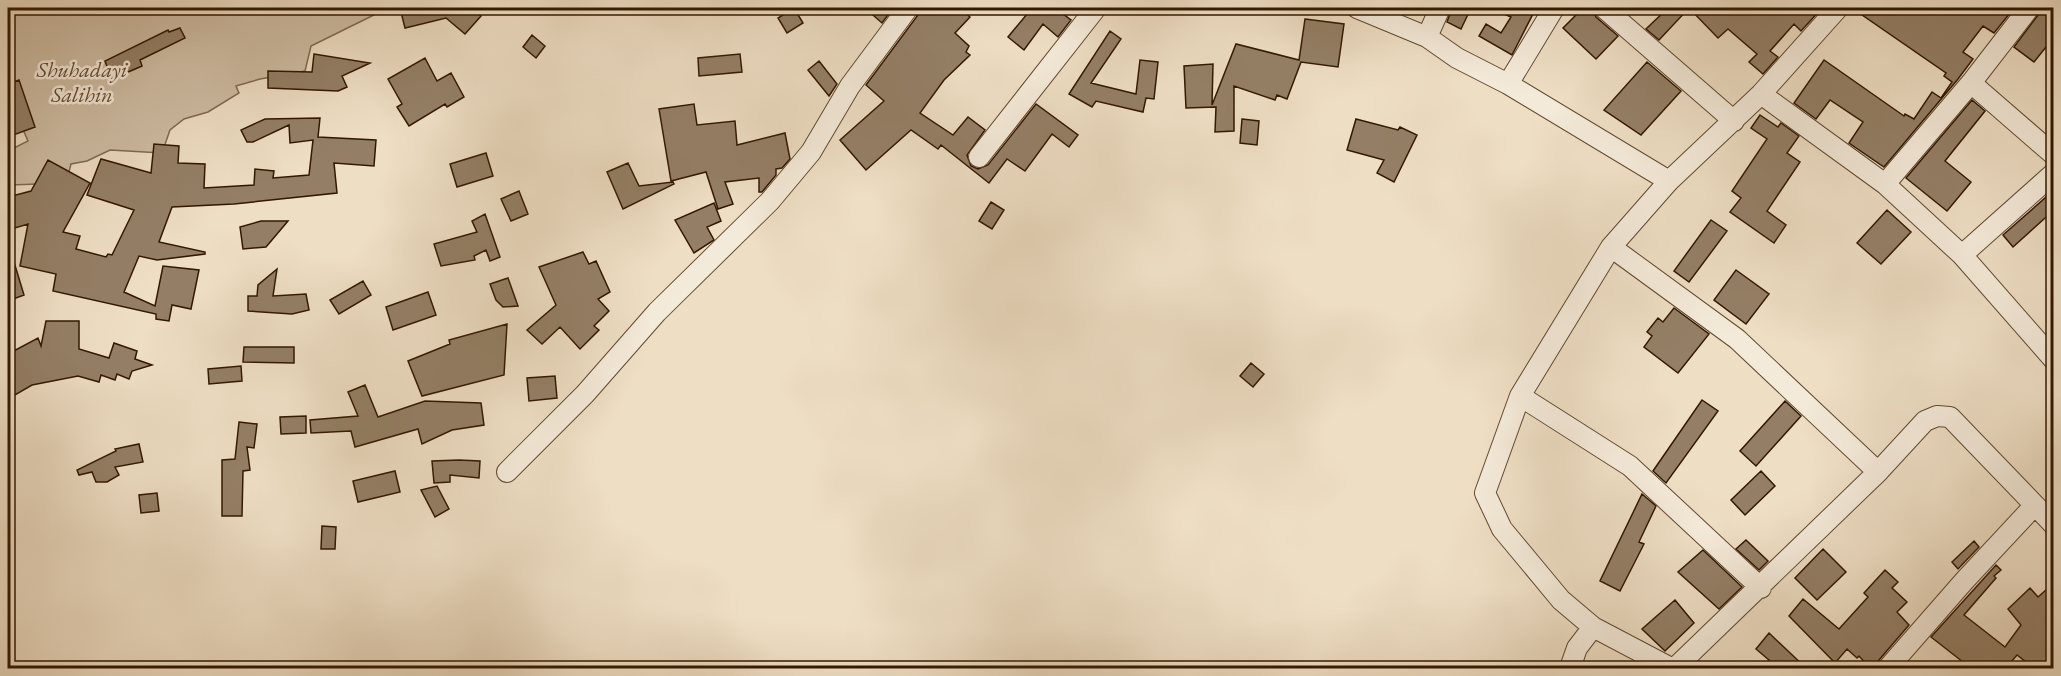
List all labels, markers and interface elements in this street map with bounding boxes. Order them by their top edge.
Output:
park label: Shuhadayi Salihin [36,55,129,109]

